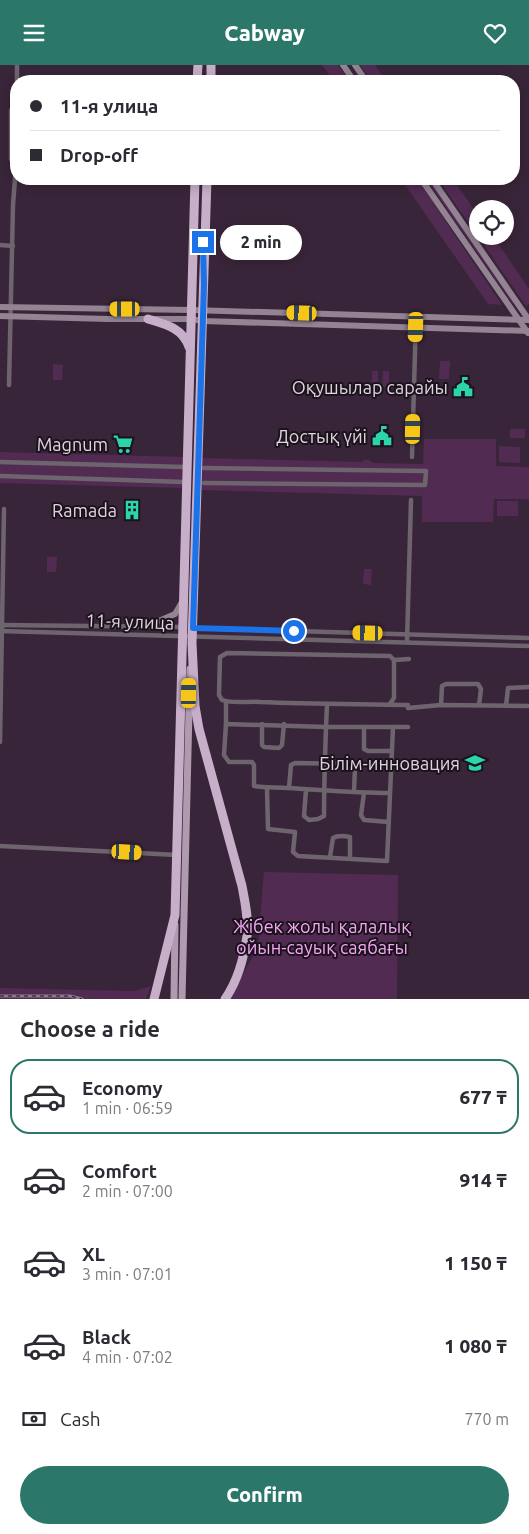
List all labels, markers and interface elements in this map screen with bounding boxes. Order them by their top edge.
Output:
icon: menu [20,19,48,47]
icon: heart [481,19,509,47]
text: Cabway [224,20,305,45]
text: 11-я улица [60,95,158,117]
text: Drop-off [60,144,138,166]
map controls [469,200,514,245]
button: locate [469,200,514,245]
callout: 2 min [220,225,303,259]
route end [192,231,214,253]
text: 2 min [241,233,281,251]
car [110,302,140,317]
car [286,305,317,321]
car [407,312,424,342]
public building icon: Оқушылар сарайы [452,376,474,398]
place label: Оқушылар сарайы [292,377,448,397]
car [405,414,420,444]
public building icon: Достық үйі [371,425,393,447]
place label: Достық үйі [276,426,367,446]
supermarket icon: Magnum [112,433,134,455]
place label: Magnum [37,434,108,454]
building icon: Ramada [121,499,143,521]
place label: Ramada [52,500,117,520]
street label: 11-я улица [85,609,175,633]
route start [283,620,305,642]
car [352,625,383,641]
car [181,678,196,708]
school or university icon: Білім-инновация [464,752,486,774]
place label: Білім-инновация [319,753,460,773]
car [111,844,142,860]
park label: Жібек жолы қалалық ойын-сауық саябағы [233,916,411,957]
text: Choose a ride [20,1016,160,1041]
icon: car [22,1074,67,1119]
text: Economy [82,1077,163,1099]
text: 677 ₸ [460,1086,507,1108]
text: 1 min · 06:59 [82,1099,173,1117]
icon: car [22,1157,67,1202]
text: Comfort [82,1160,157,1182]
text: 914 ₸ [460,1169,507,1191]
text: 2 min · 07:00 [82,1182,173,1200]
icon: car [22,1240,67,1285]
text: XL [82,1243,105,1265]
text: 1 150 ₸ [444,1252,507,1274]
text: 3 min · 07:01 [82,1265,173,1283]
icon: car [22,1323,67,1368]
text: Black [82,1326,131,1348]
text: 1 080 ₸ [444,1335,507,1357]
text: 4 min · 07:02 [82,1348,173,1366]
icon: cash [20,1405,48,1433]
text: Cash [60,1408,101,1430]
text: 770 m [464,1410,509,1428]
button: Confirm [20,1466,509,1524]

